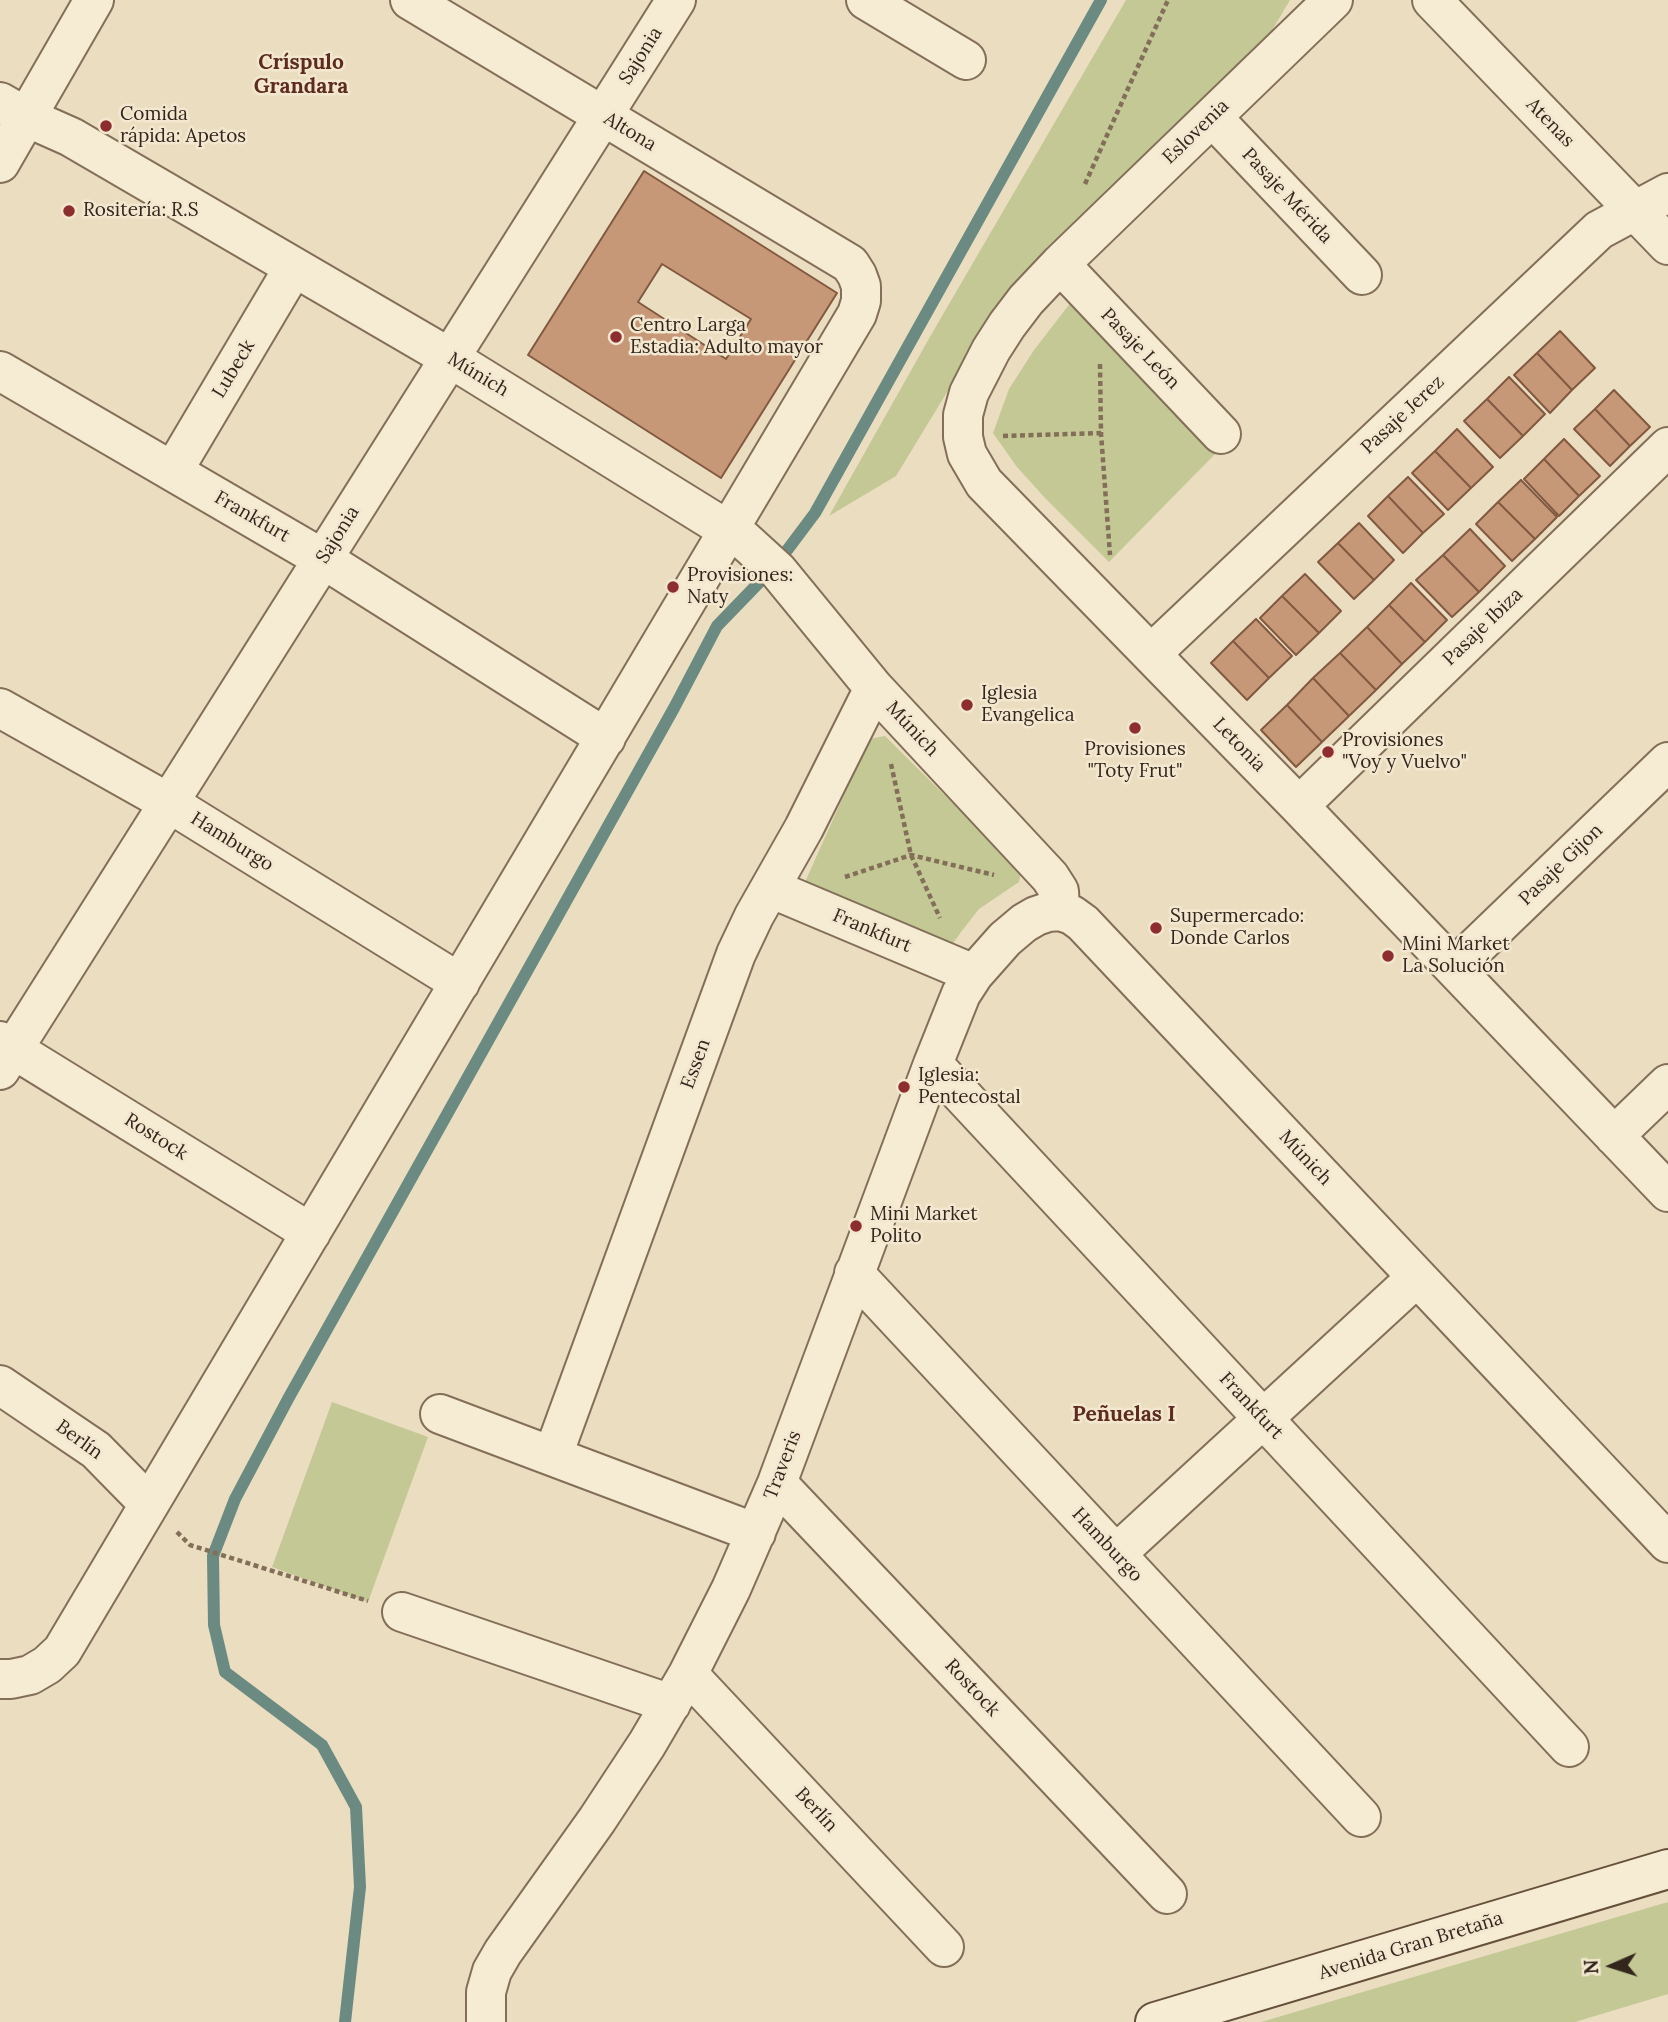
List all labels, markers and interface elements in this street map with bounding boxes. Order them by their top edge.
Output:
street label: Sajonia [615,23,667,89]
district label: Críspulo Grandara [254,50,348,100]
street label: Atenas [1521,94,1579,152]
street label: Eslovenia [1158,95,1234,169]
place label: Comida rápida: Apetos [120,104,246,148]
street label: Altona [600,108,660,156]
marker: Comida rápida: Apetos [98,118,114,134]
street label: Pasaje Mérida [1237,143,1337,249]
place label: Rositería: R.S [83,200,199,222]
marker: Rositería: R.S [61,203,77,219]
street label: Pasaje León [1096,304,1184,394]
place label: Centro Larga Estadia: Adulto mayor [630,315,823,359]
marker: Centro Larga Estadia: Adulto mayor [608,329,624,345]
street label: Lubeck [208,336,260,402]
street label: Múnich [443,348,513,402]
street label: Pasaje Jerez [1357,371,1449,459]
street label: Frankfurt [210,486,294,548]
street label: Sajonia [312,502,364,568]
place label: Provisiones: Naty [687,565,793,609]
marker: Provisiones: Naty [665,579,681,595]
street label: Pasaje Ibiza [1438,583,1528,671]
place label: Iglesia Evangelica [981,683,1074,727]
street label: Múnich [881,697,943,761]
marker: Iglesia Evangelica [959,697,975,713]
street label: Letonia [1208,713,1270,777]
marker: Provisiones "Toty Frut" [1127,720,1143,736]
place label: Provisiones "Voy y Vuelvo" [1342,730,1467,774]
place label: Provisiones "Toty Frut" [1084,739,1186,783]
marker: Provisiones "Voy y Vuelvo" [1320,744,1336,760]
street label: Hamburgo [186,808,278,876]
street label: Pasaje Gijon [1514,819,1608,911]
street label: Frankfurt [829,904,915,958]
place label: Supermercado: Donde Carlos [1170,906,1304,950]
marker: Supermercado: Donde Carlos [1148,920,1164,936]
place label: Mini Market La Solución [1402,934,1510,978]
marker: Mini Market La Solución [1380,948,1396,964]
street label: Essen [677,1036,715,1092]
place label: Iglesia: Pentecostal [918,1065,1021,1109]
marker: Iglesia: Pentecostal [896,1079,912,1095]
street label: Rostock [120,1109,192,1165]
street label: Múnich [1274,1126,1336,1190]
place label: Mini Market Polito [870,1204,978,1248]
marker: Mini Market Polito [848,1218,864,1234]
street label: Frankfurt [1214,1368,1288,1444]
district label: Peñuelas I [1072,1402,1176,1428]
street label: Berlín [51,1415,107,1465]
street label: Traveris [760,1427,806,1503]
street label: Hamburgo [1067,1503,1147,1587]
street label: Rostock [940,1654,1004,1722]
street label: Berlín [790,1783,842,1837]
street label: Avenida Gran Bretaña [1316,1907,1506,1985]
north arrow [1577,1931,1647,2001]
text: N [1579,1959,1603,1975]

